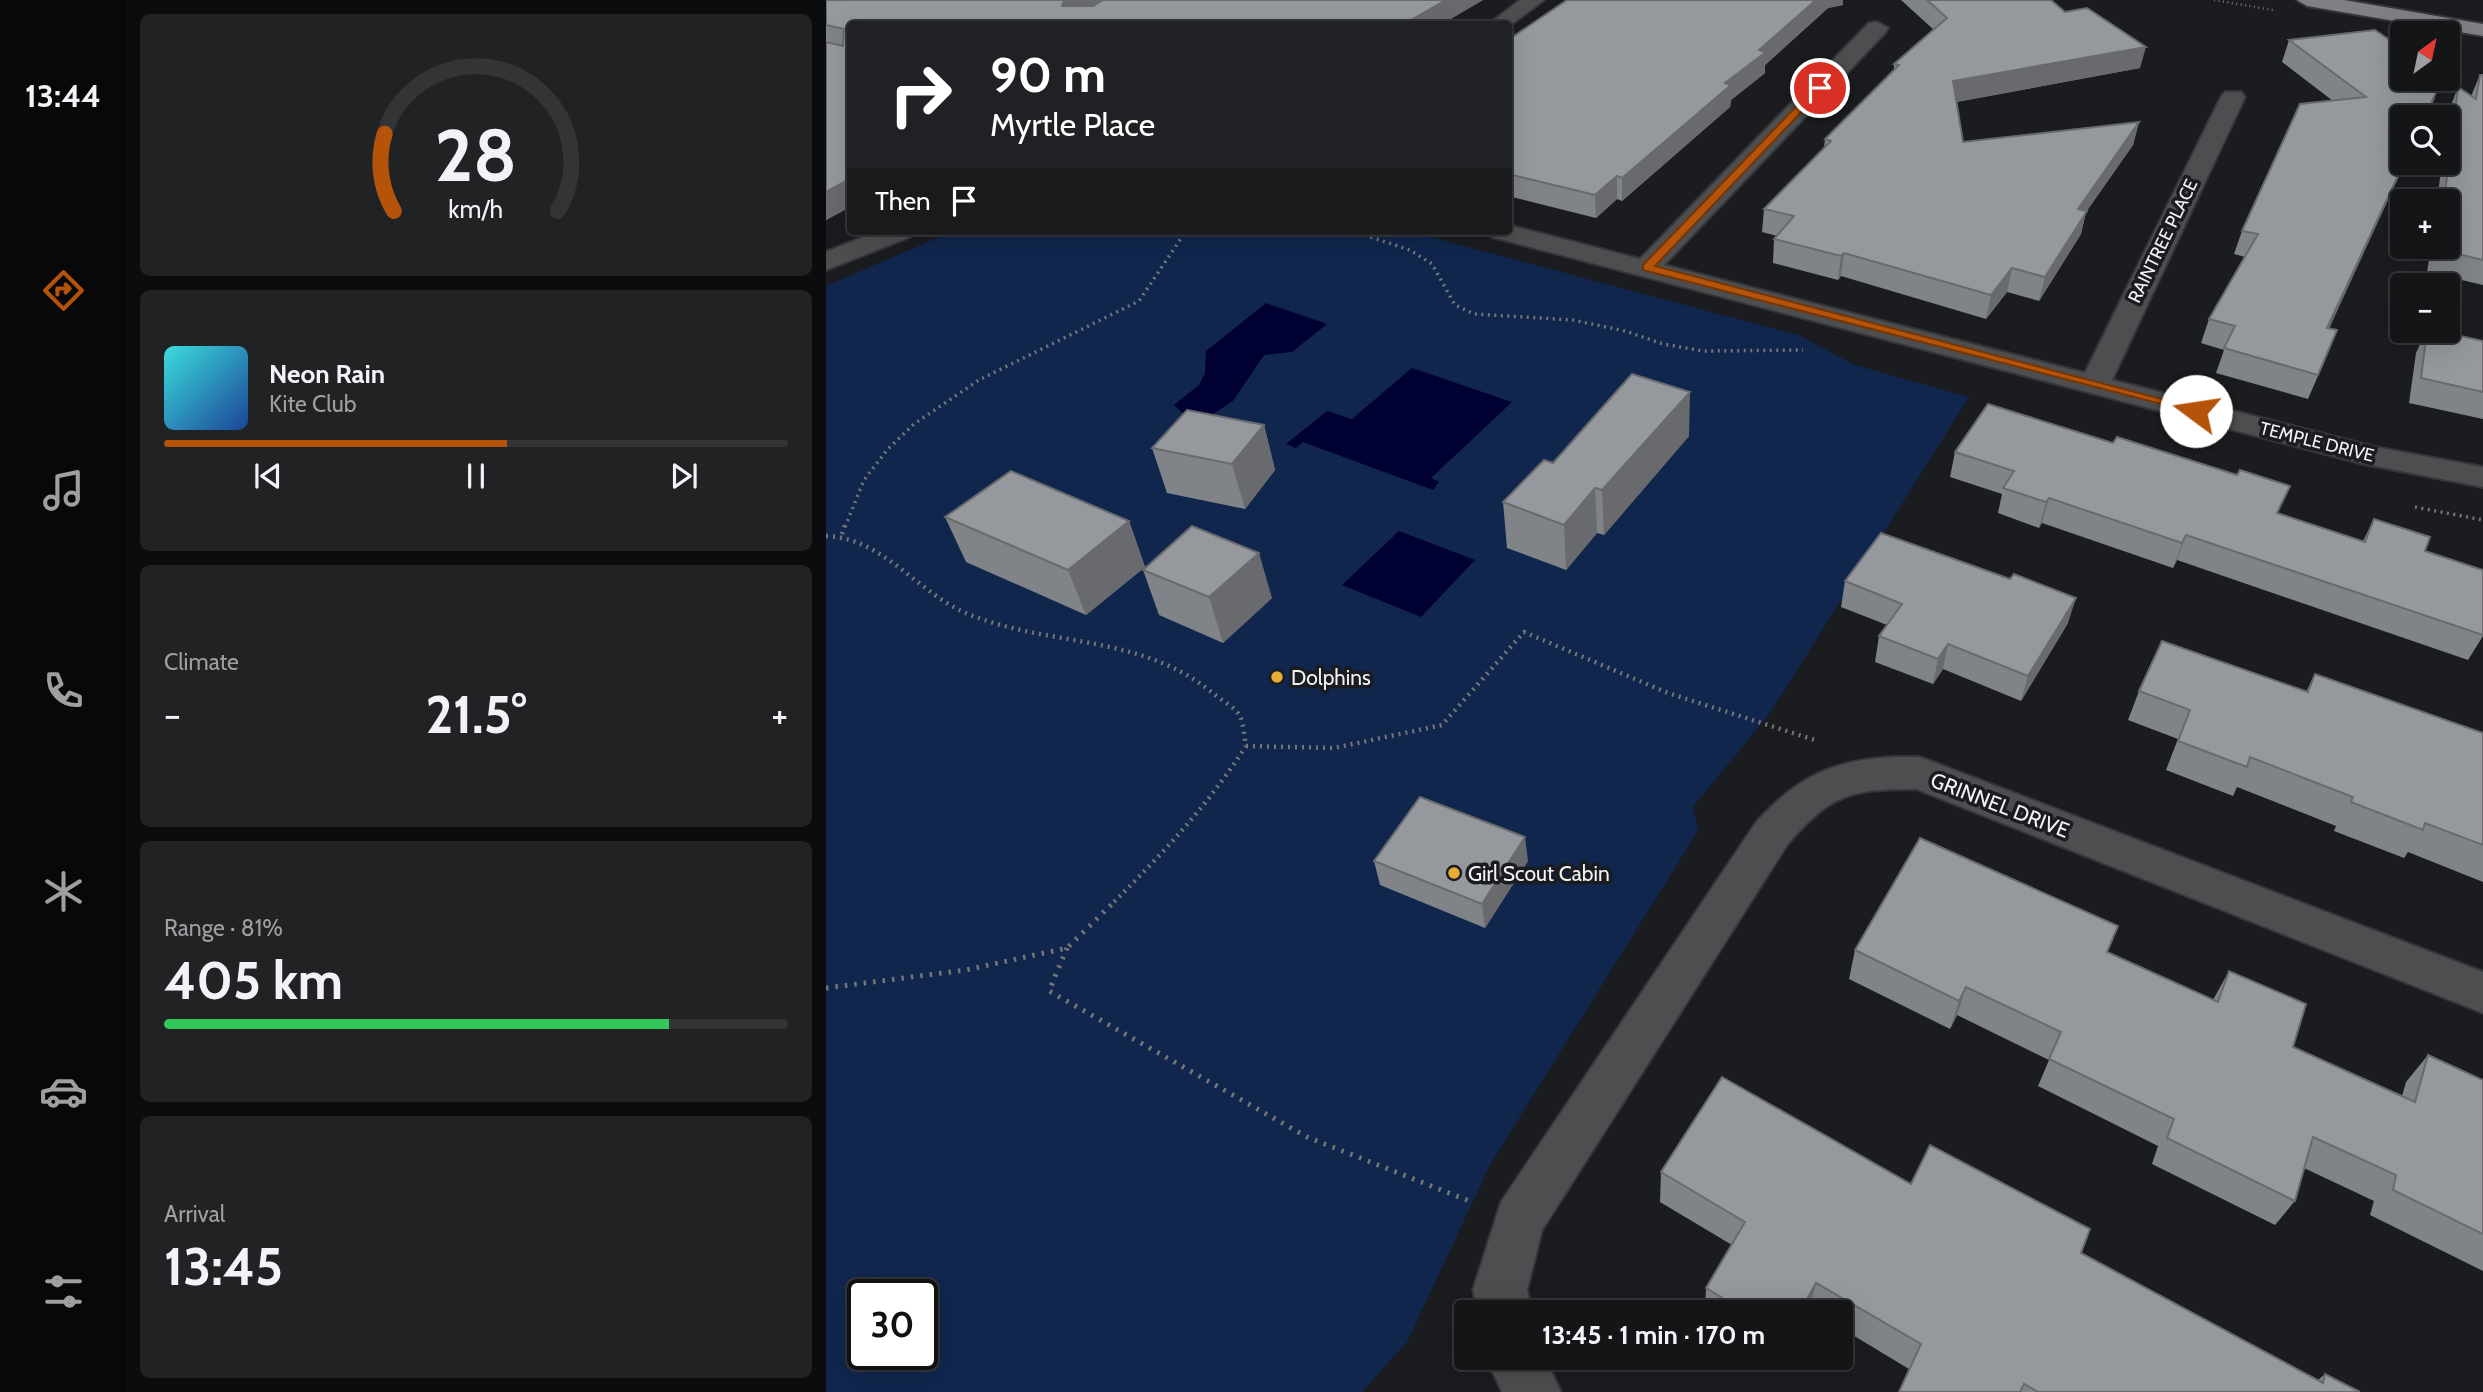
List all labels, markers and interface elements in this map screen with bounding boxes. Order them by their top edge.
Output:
north arrow [2390,21,2460,91]
map controls [2390,21,2460,343]
text: 90 m [990,45,1106,104]
icon: right [875,49,966,140]
pin [1790,58,1850,118]
icon: arrive [1801,69,1839,107]
text: 13:44 [25,76,101,115]
text: Myrtle Place [990,105,1155,144]
button: search [2390,105,2460,175]
text: 28 [435,111,517,199]
street label: RAINTREE PLACE [2124,176,2202,306]
icon: arrive [945,182,983,220]
text: Then [875,185,931,217]
button: + [2390,189,2460,259]
text: km/h [449,194,503,224]
icon: directions [39,266,88,315]
button: − [2390,273,2460,343]
text: Neon Rain [269,358,385,390]
position arrow [2159,374,2233,448]
text: Kite Club [269,390,356,418]
street label: TEMPLE DRIVE [2258,417,2376,467]
icon: previous [249,457,287,495]
icon: pause [457,457,495,495]
icon: next [665,457,703,495]
icon: music [39,466,88,515]
text: Climate [164,648,239,676]
place label: Dolphins [1291,665,1371,690]
icon: phone [39,666,88,715]
marker: Dolphins [1269,669,1285,685]
text: 21.5° [425,683,527,746]
text: − [164,691,181,738]
text: + [771,691,788,738]
street label: GRINNEL DRIVE [1927,767,2073,843]
place label: Girl Scout Cabin [1468,861,1610,886]
marker: Girl Scout Cabin [1446,865,1462,881]
icon: climate [39,867,88,916]
text: Range · 81% [164,914,283,942]
text: 405 km [164,949,343,1012]
icon: car [39,1067,88,1116]
text: Arrival [164,1200,225,1228]
text: 13:45 [164,1235,283,1298]
icon: filters [39,1267,88,1316]
speed limit sign: 30 [847,1279,938,1370]
text: 13:45 · 1 min · 170 m [1542,1319,1765,1351]

